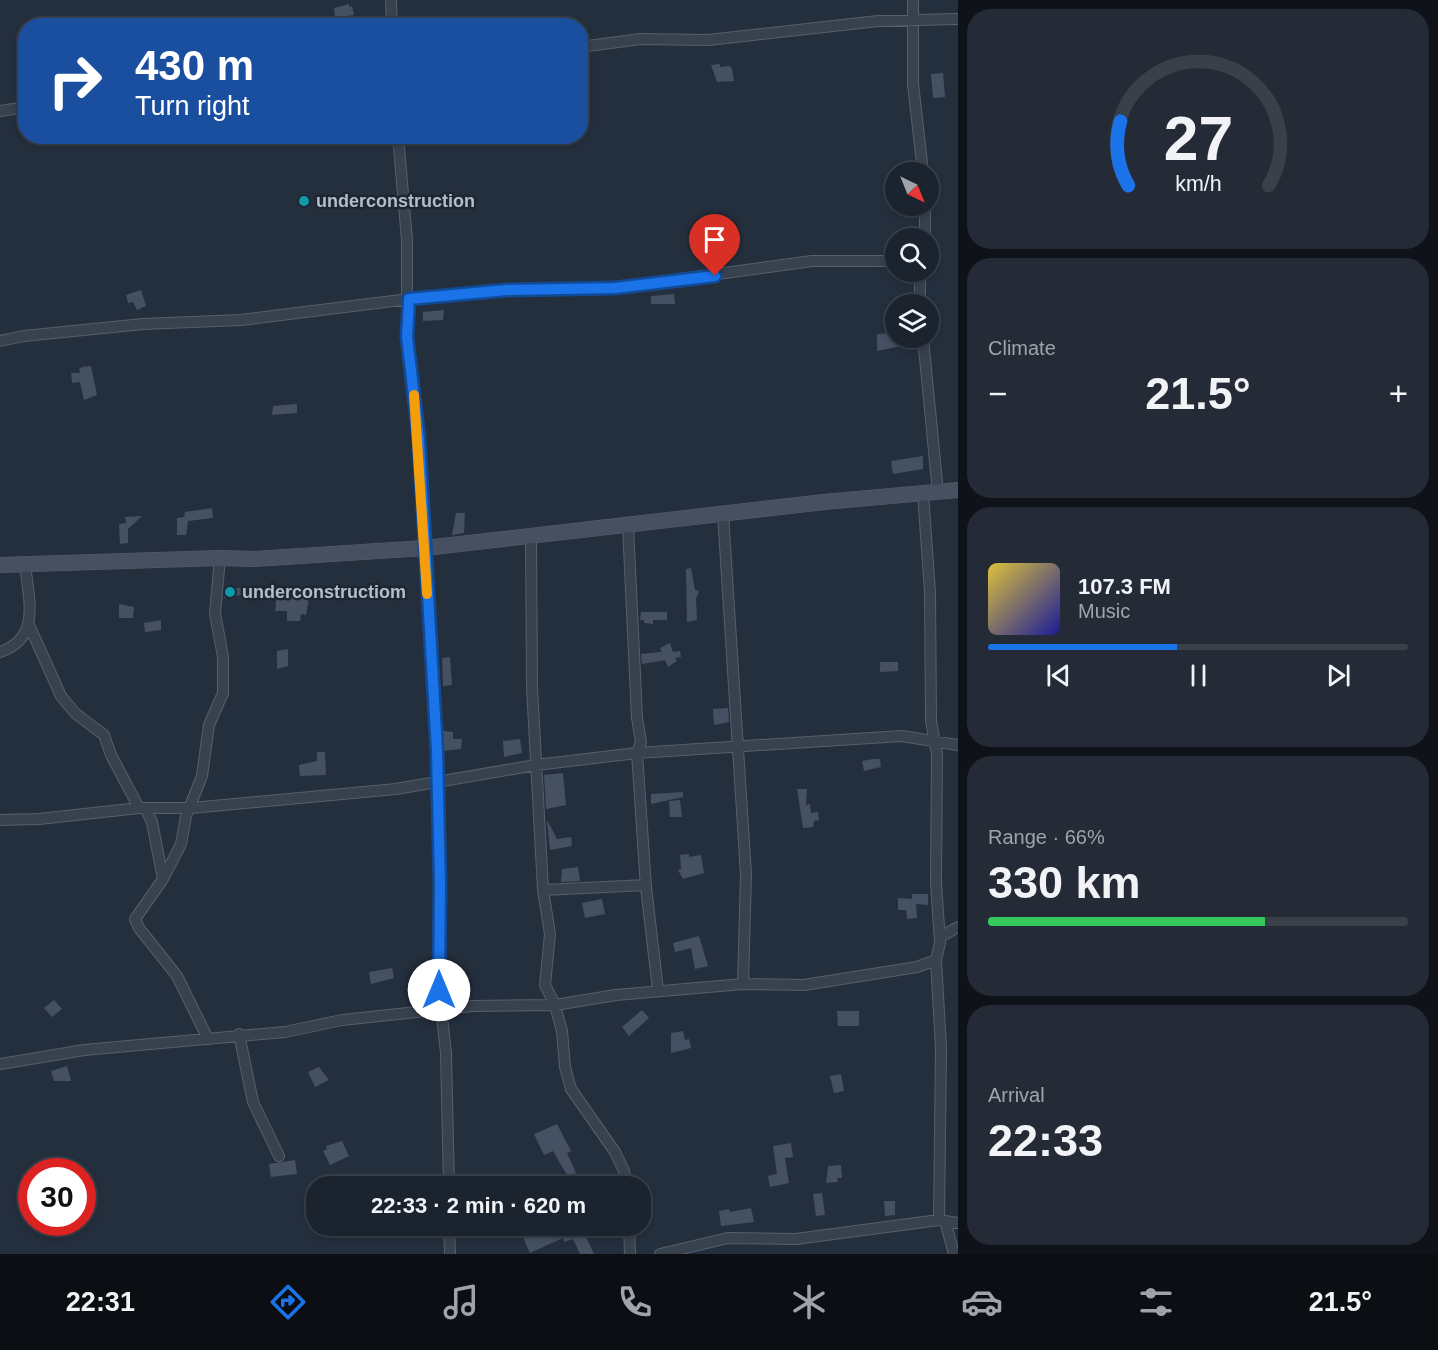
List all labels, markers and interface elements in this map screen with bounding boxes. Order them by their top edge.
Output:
icon: right [36,42,114,120]
text: 430 m [135,42,254,89]
text: Turn right [135,91,250,121]
text: 27 [1163,104,1233,173]
north arrow [885,162,939,216]
map controls [885,162,939,348]
text: km/h [1175,172,1221,196]
place label: underconstruction [316,191,475,211]
marker: underconstruction [297,194,311,208]
pin [689,214,740,276]
icon: arrive [698,223,731,256]
button: search [885,228,939,282]
button: layers [885,294,939,348]
text: Climate [988,337,1056,359]
text: 21.5° [1145,368,1251,419]
text: − [988,375,1007,412]
text: + [1389,375,1408,412]
text: 107.3 FM [1078,574,1171,599]
place label: underconstructiom [242,582,406,602]
marker: underconstructiom [223,585,237,599]
text: Music [1078,600,1130,622]
icon: previous [1042,659,1075,692]
icon: pause [1182,659,1215,692]
icon: next [1322,659,1355,692]
text: Range · 66% [988,826,1105,848]
text: 330 km [988,857,1141,908]
position arrow [407,958,471,1022]
text: Arrival [988,1084,1045,1106]
text: 22:33 [988,1115,1103,1166]
speed limit sign: 30 [18,1158,96,1236]
text: 22:33 · 2 min · 620 m [371,1193,586,1218]
icon: directions [267,1281,309,1323]
icon: music [440,1281,482,1323]
icon: phone [614,1281,656,1323]
icon: climate [788,1281,830,1323]
icon: car [961,1281,1003,1323]
icon: filters [1135,1281,1177,1323]
text: 22:31 [66,1287,135,1317]
text: 21.5° [1309,1287,1372,1317]

